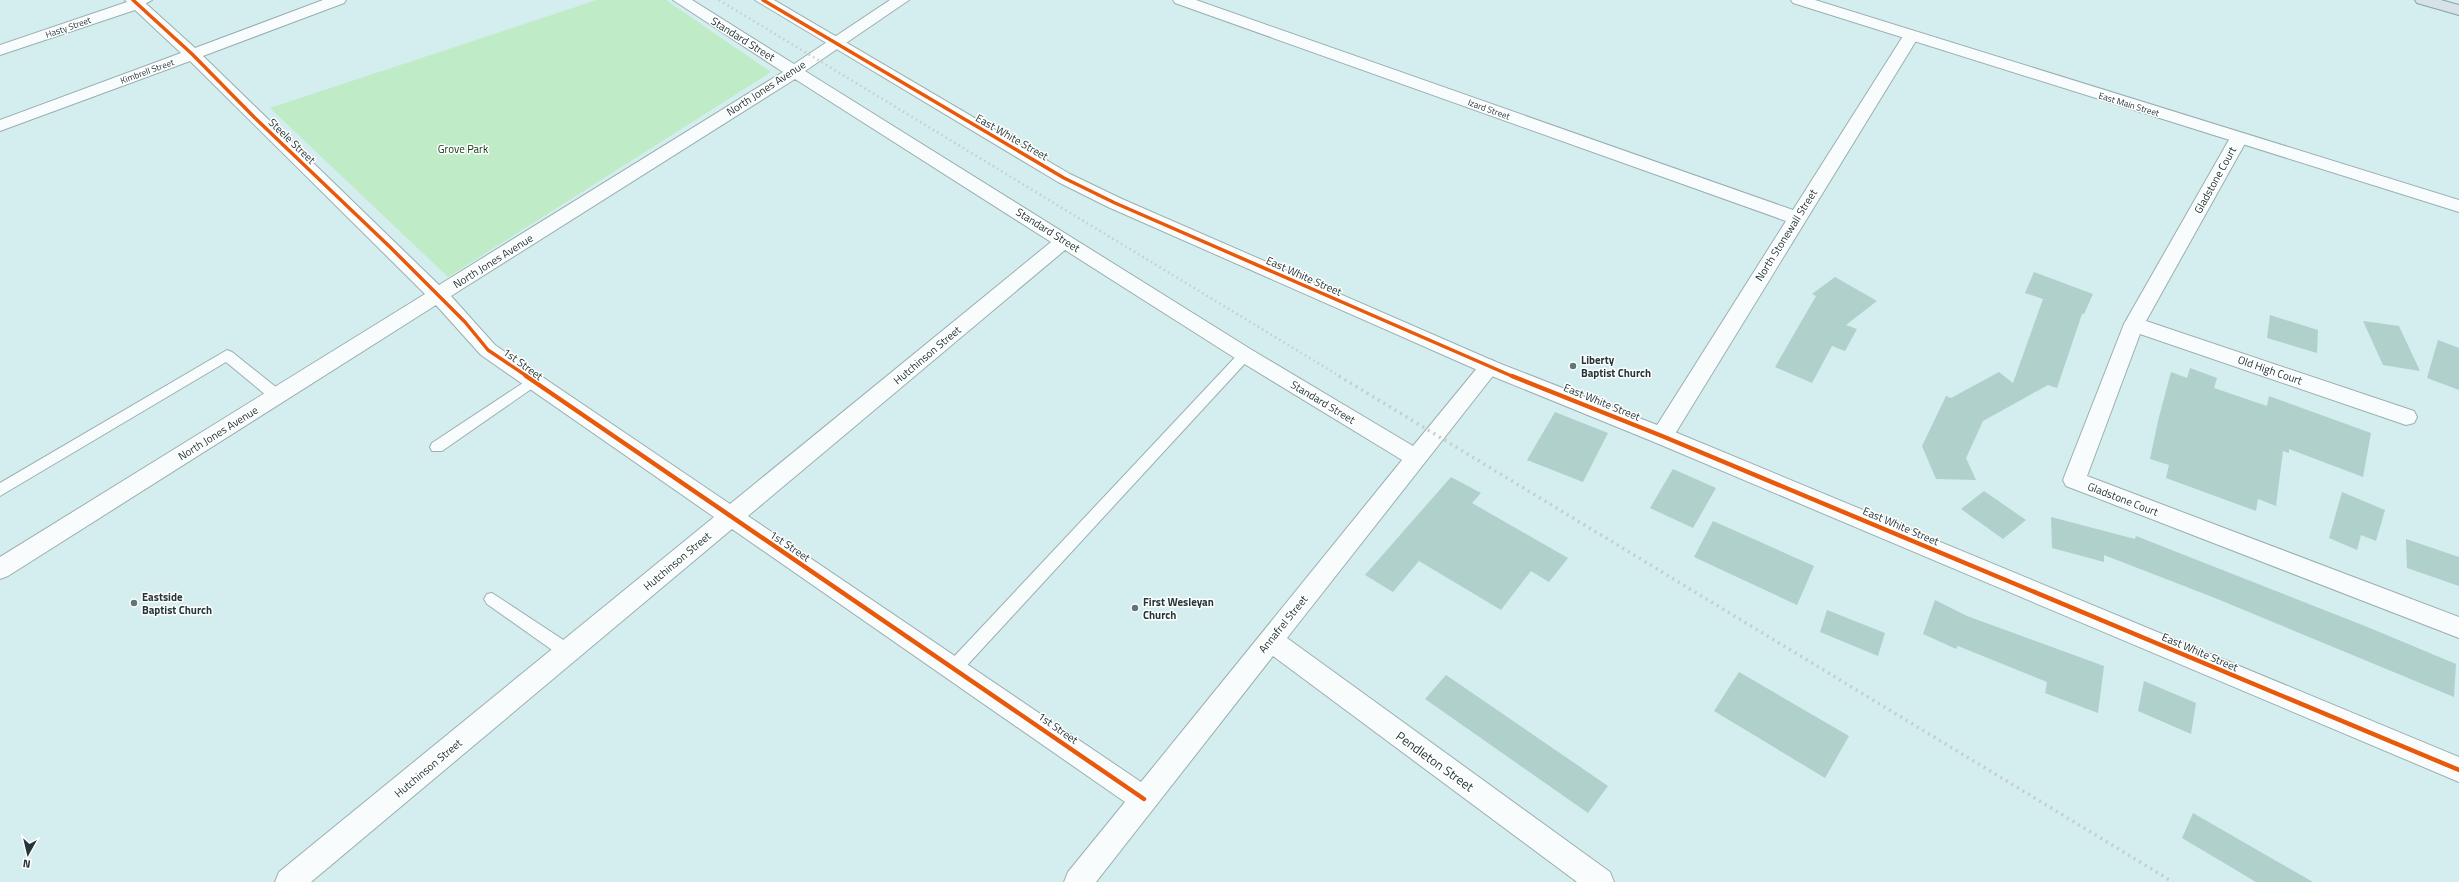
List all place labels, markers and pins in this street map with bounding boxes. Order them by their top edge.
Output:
place label: Liberty Baptist Church [1581,352,1651,381]
marker: Liberty Baptist Church [1568,361,1578,371]
place label: Eastside Baptist Church [142,589,212,618]
place label: First Wesleyan Church [1143,594,1214,623]
marker: Eastside Baptist Church [129,598,139,608]
marker: First Wesleyan Church [1130,603,1140,613]

